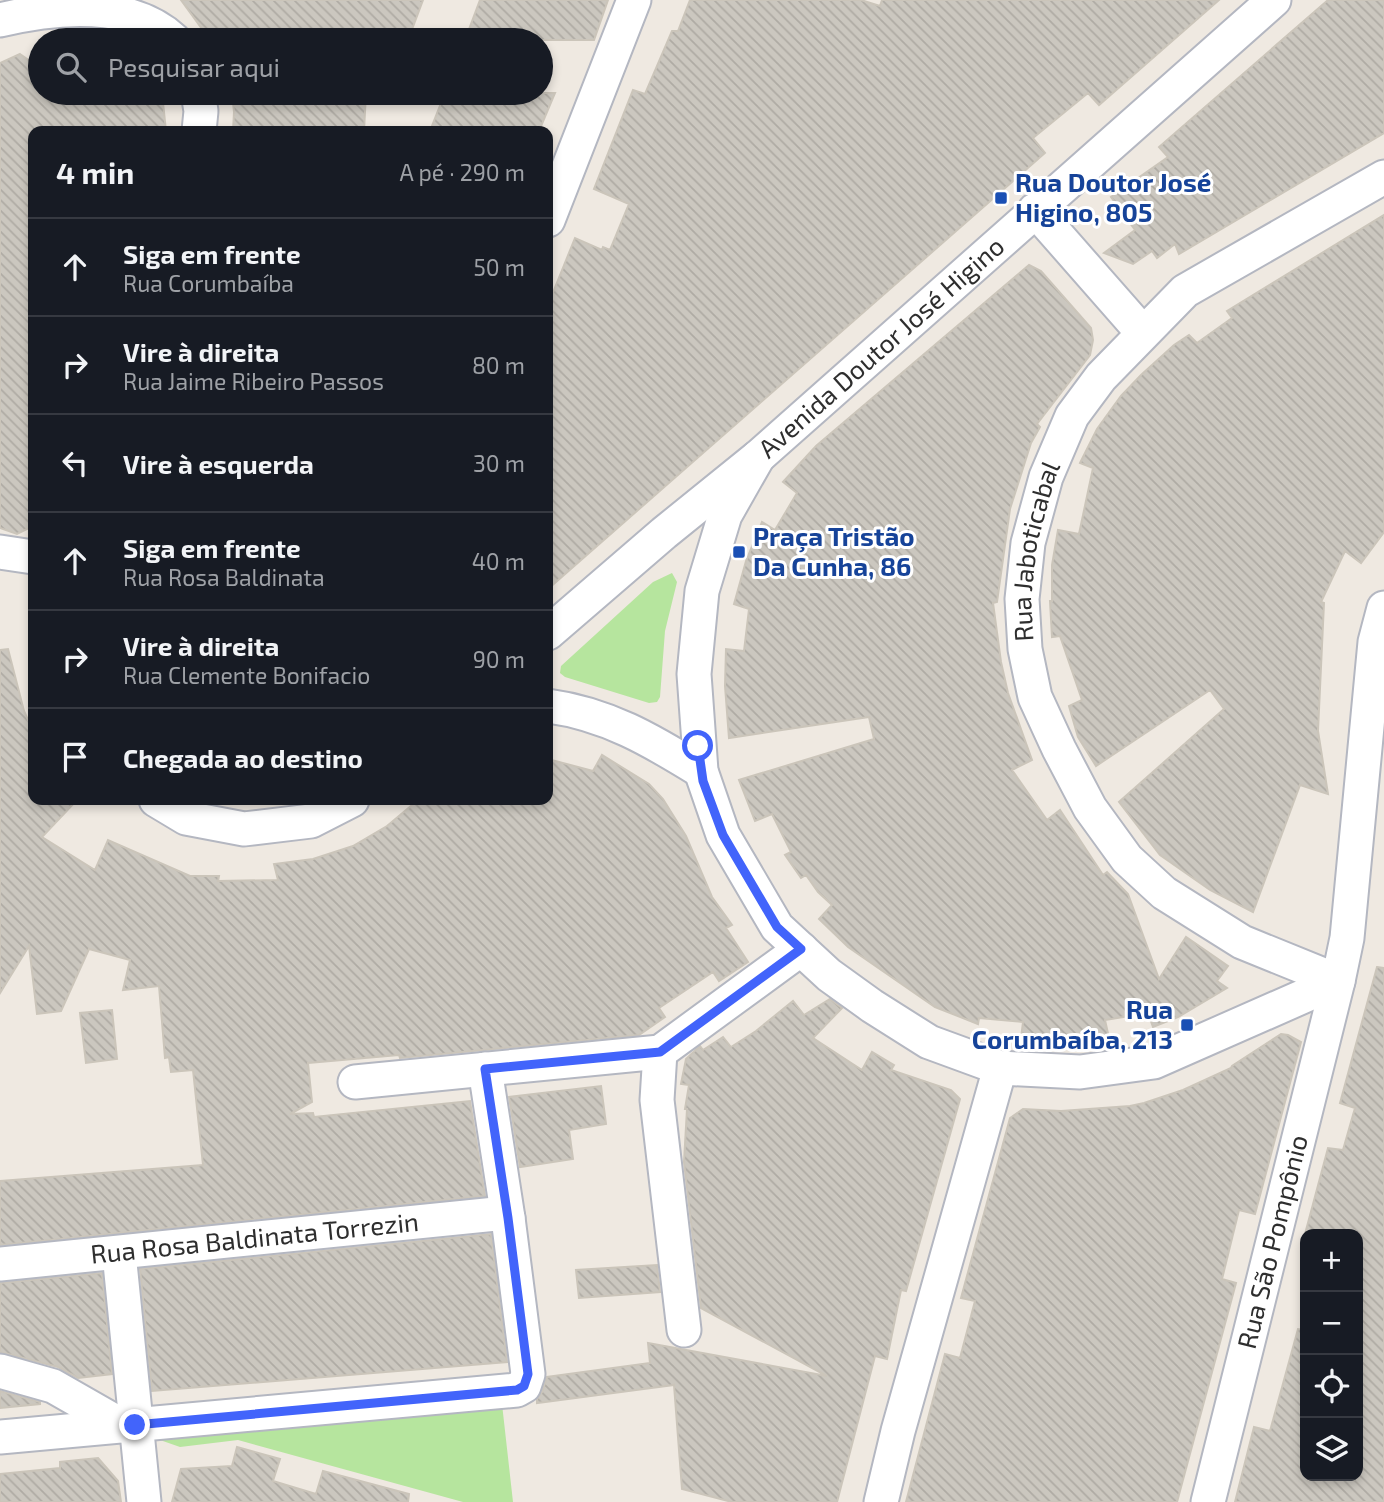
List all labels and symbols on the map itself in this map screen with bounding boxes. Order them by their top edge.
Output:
place label: Rua Doutor José Higino, 805 [1015,166,1211,227]
marker: Rua Doutor José Higino, 805 [993,190,1009,206]
street label: Avenida Doutor José Higino [751,230,1010,463]
street label: Rua Jaboticabal [1005,455,1065,643]
place label: Praça Tristão Da Cunha, 86 [753,520,915,581]
marker: Praça Tristão Da Cunha, 86 [731,544,747,560]
route start [682,730,713,761]
place label: Rua Corumbaíba, 213 [972,993,1173,1054]
marker: Rua Corumbaíba, 213 [1179,1017,1195,1033]
street label: Rua São Pompônio [1230,1131,1313,1352]
street label: Rua Rosa Baldinata Torrezin [89,1205,420,1269]
route end [119,1409,150,1440]

